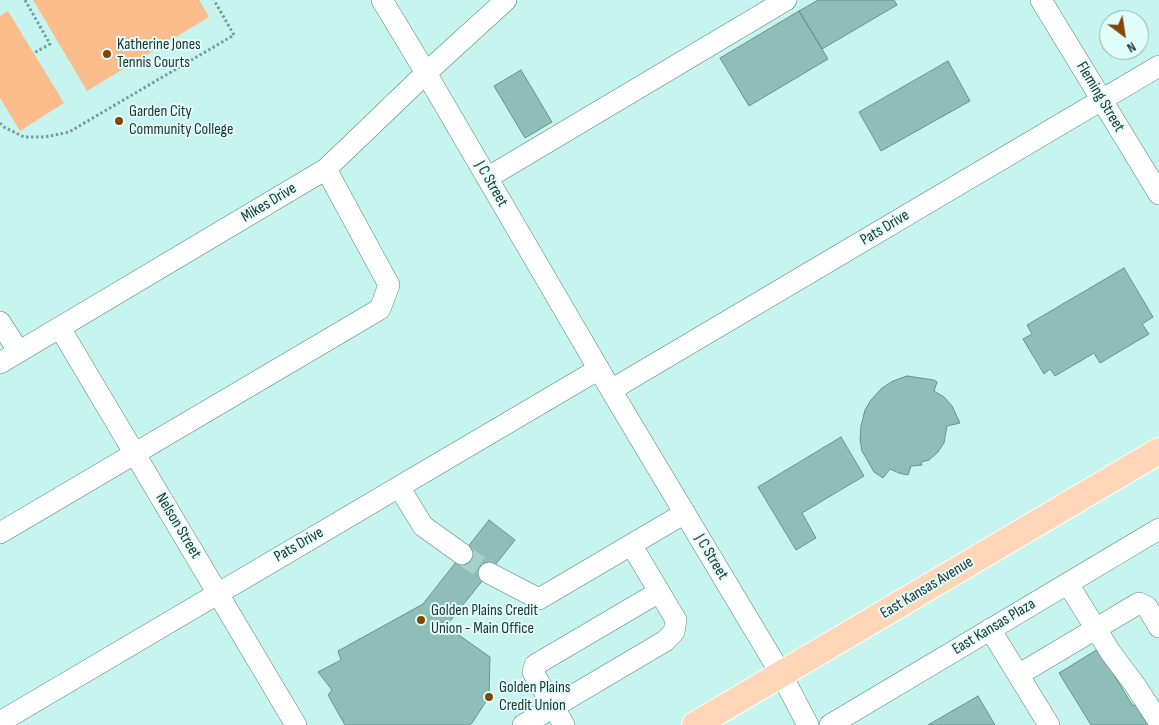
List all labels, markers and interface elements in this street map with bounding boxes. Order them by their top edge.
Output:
north arrow [1099,10,1149,60]
place label: Katherine Jones Tennis Courts [117,35,201,73]
text: N [1124,38,1139,57]
marker: Katherine Jones Tennis Courts [101,48,113,60]
street label: Fleming Street [1072,59,1128,135]
place label: Garden City Community College [129,102,233,140]
marker: Garden City Community College [113,115,125,127]
street label: J C Street [470,158,512,210]
street label: Mikes Drive [238,179,300,227]
street label: Pats Drive [857,206,913,250]
street label: Nelson Street [151,490,205,562]
street label: Pats Drive [271,523,327,567]
street label: J C Street [690,531,732,583]
street label: East Kansas Avenue [877,553,977,623]
street label: East Kansas Plaza [949,595,1039,659]
place label: Golden Plains Credit Union - Main Office [431,601,538,639]
marker: Golden Plains Credit Union - Main Office [415,614,427,626]
place label: Golden Plains Credit Union [499,678,571,716]
marker: Golden Plains Credit Union [483,691,495,703]

